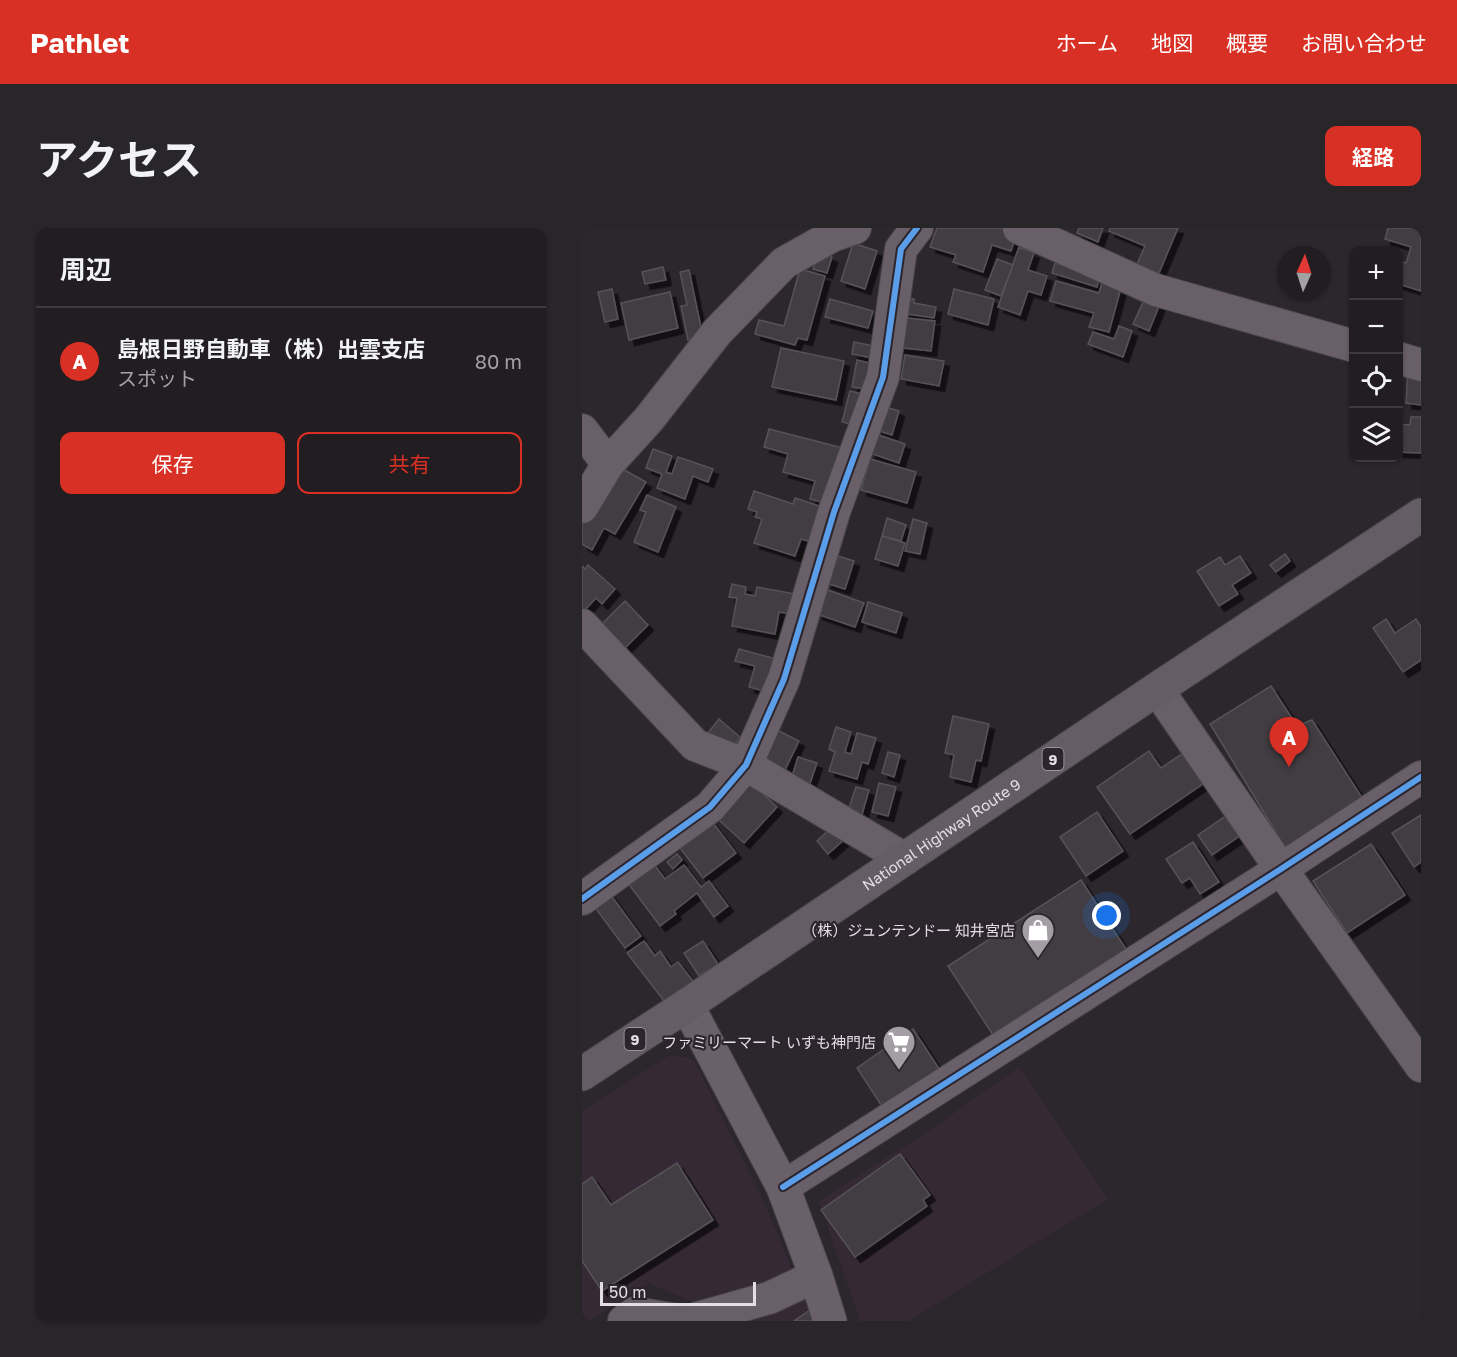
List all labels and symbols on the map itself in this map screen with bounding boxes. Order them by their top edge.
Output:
north arrow [1277,246,1331,300]
pin: A [1270,718,1308,767]
road number: 9 [1042,748,1064,770]
street label: National Highway Route 9 [859,774,1024,894]
your location [1092,901,1121,930]
shop icon: （株）ジュンテンドー 知井宮店 [1020,912,1056,959]
place label: （株）ジュンテンドー 知井宮店 [802,921,1015,939]
supermarket icon: ファミリーマート いずも神門店 [881,1024,917,1071]
road number: 9 [624,1028,646,1050]
place label: ファミリーマート いずも神門店 [662,1033,876,1051]
scale bar [600,1279,756,1306]

